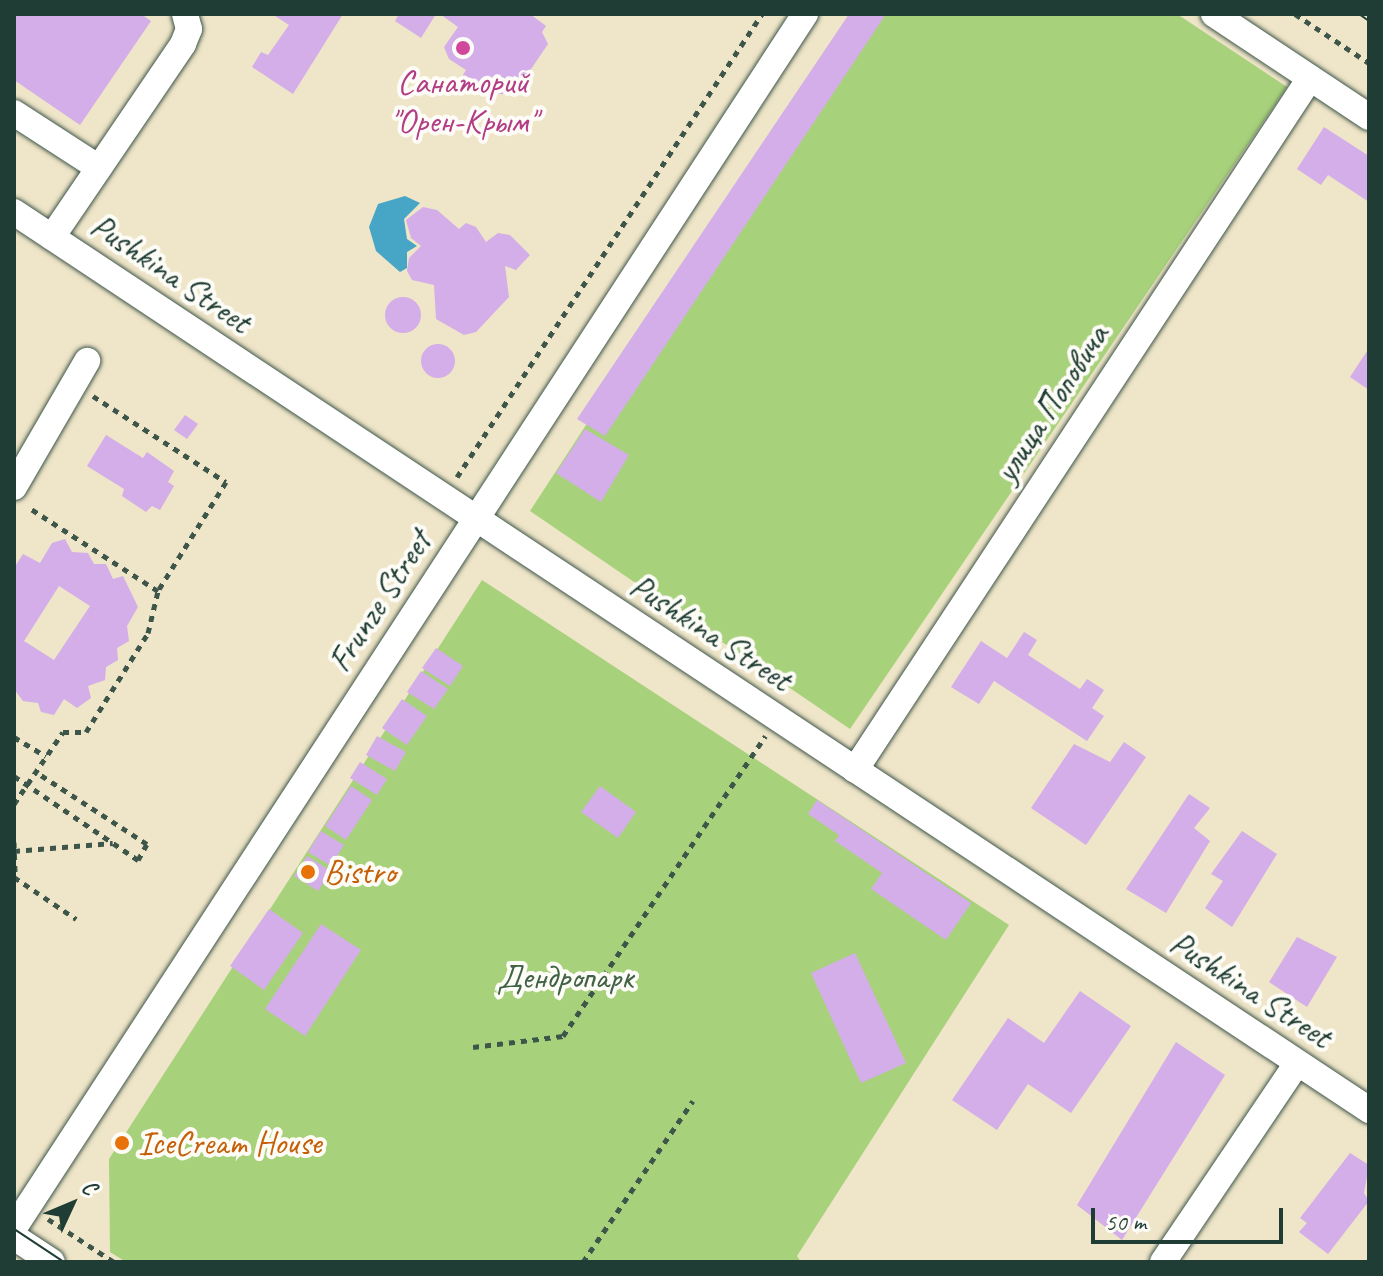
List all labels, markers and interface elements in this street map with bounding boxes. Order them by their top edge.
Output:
marker: Санаторий "Орен-Крым" [454,39,472,57]
place label: Санаторий "Орен-Крым" [390,61,536,140]
street label: Pushkina Street [83,204,259,342]
street label: улица Поповича [985,317,1117,489]
street label: Frunze Street [319,523,439,679]
street label: Pushkina Street [622,565,800,699]
place label: Bistro [324,852,395,892]
marker: Bistro [299,863,317,881]
street label: Pushkina Street [1162,922,1340,1056]
park label: Дендропарк [497,957,633,997]
place label: IceCream House [138,1123,321,1163]
marker: IceCream House [113,1134,131,1152]
north arrow [32,1164,112,1244]
text: С [75,1174,103,1201]
scale bar [1095,1192,1287,1242]
text: 50 m [1105,1207,1146,1237]

